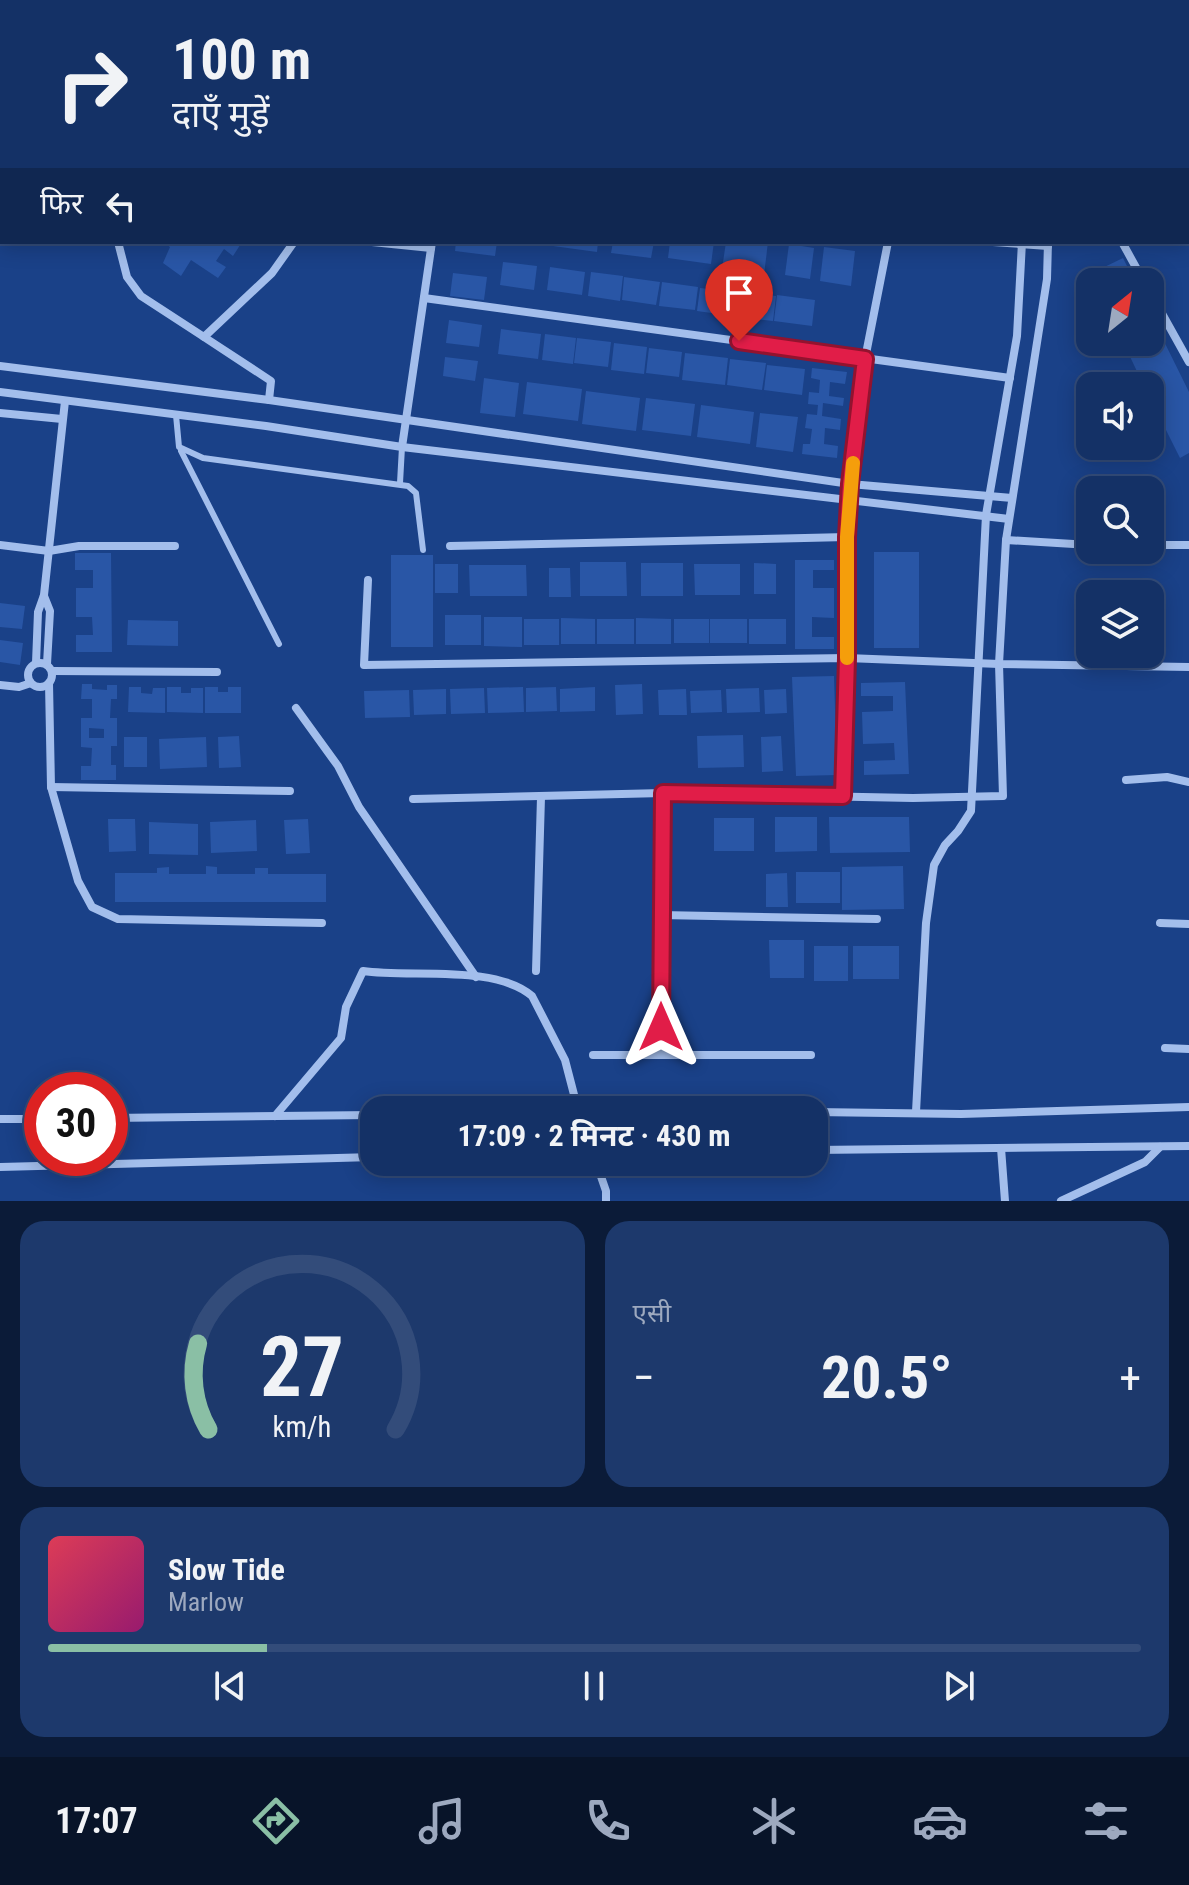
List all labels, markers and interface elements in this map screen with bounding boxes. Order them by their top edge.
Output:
text: 100 m [172,27,311,93]
icon: right [40,32,144,136]
text: दाएँ मुड़ें [172,94,269,136]
icon: left [99,184,143,228]
text: फिर [40,186,83,221]
pin [705,259,773,341]
north arrow [1076,268,1164,356]
map controls [1076,268,1164,668]
icon: arrive [717,271,761,315]
button: sound [1076,372,1164,460]
button: search [1076,476,1164,564]
button: layers [1076,580,1164,668]
position arrow [619,985,703,1069]
speed limit sign: 30 [24,1072,128,1176]
text: 17:09 · 2 मिनट · 430 m [457,1118,731,1153]
text: एसी [633,1298,671,1328]
text: 27 [260,1319,344,1416]
text: 20.5° [821,1342,953,1413]
text: − [633,1352,655,1404]
text: + [1119,1352,1141,1404]
text: km/h [273,1410,332,1444]
text: Slow Tide [168,1552,285,1587]
text: Marlow [168,1587,244,1617]
icon: previous [208,1664,252,1708]
icon: pause [572,1664,616,1708]
icon: next [937,1664,981,1708]
icon: directions [248,1793,304,1849]
icon: music [414,1793,470,1849]
icon: phone [580,1793,636,1849]
icon: climate [746,1793,802,1849]
icon: car [912,1793,968,1849]
icon: filters [1078,1793,1134,1849]
text: 17:07 [55,1800,138,1842]

